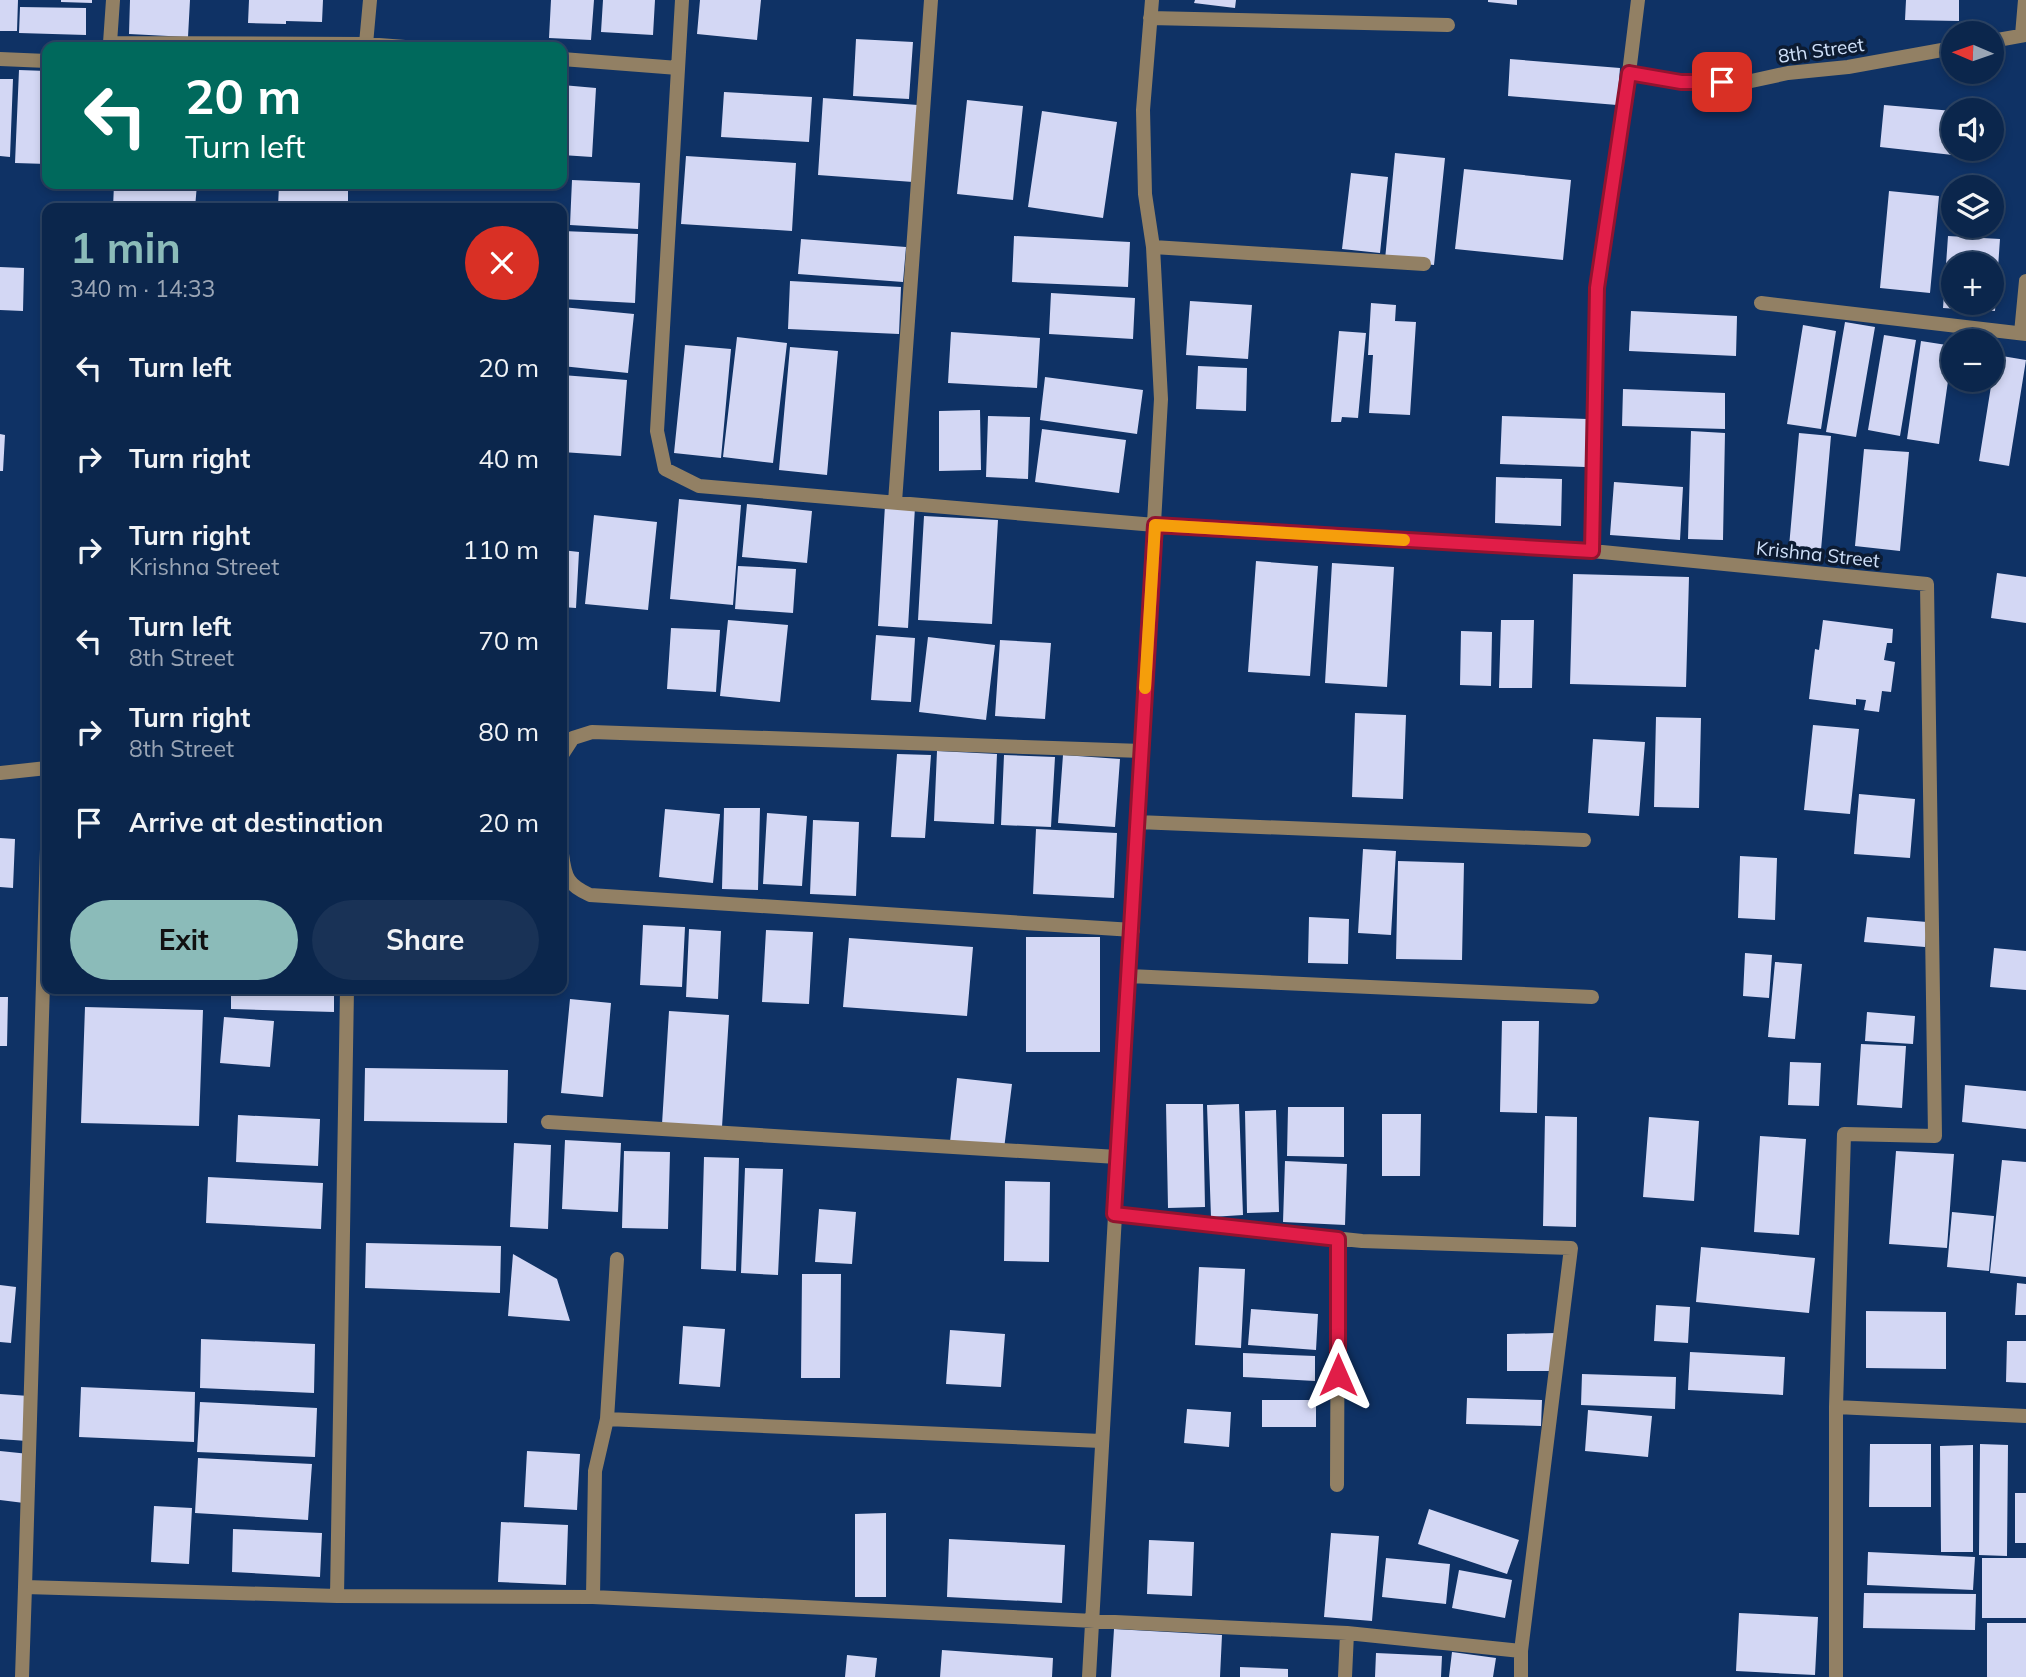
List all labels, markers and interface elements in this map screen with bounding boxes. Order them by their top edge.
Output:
north arrow [1941,21,2004,84]
map controls [1941,21,2004,392]
street label: 8th Street [1776,32,1866,68]
pin [1692,52,1752,112]
icon: arrive [1703,63,1741,101]
text: 20 m [185,65,301,126]
icon: left [70,70,161,161]
button: sound [1941,98,2004,161]
text: Turn left [185,126,305,166]
button: layers [1941,175,2004,238]
text: 1 min [70,221,181,274]
button: close [465,226,539,300]
button: + [1941,252,2004,315]
text: 340 m · 14:33 [70,274,215,303]
button: − [1941,329,2004,392]
icon: left [70,349,108,387]
text: Turn left [129,351,231,384]
text: 20 m [478,351,539,384]
icon: right [70,440,108,478]
text: Turn right [129,442,250,475]
text: 40 m [478,442,539,475]
text: Turn right [129,519,250,552]
icon: right [70,531,108,569]
text: 110 m [463,533,539,566]
street label: Krishna Street [1755,536,1881,572]
text: Krishna Street [129,552,279,581]
text: Turn left [129,610,231,643]
icon: left [70,622,108,660]
text: 70 m [478,624,539,657]
text: 8th Street [129,643,234,672]
text: Turn right [129,701,250,734]
icon: right [70,713,108,751]
text: 80 m [478,715,539,748]
text: 8th Street [129,734,234,763]
icon: arrive [70,804,108,842]
text: Arrive at destination [129,806,384,839]
text: 20 m [478,806,539,839]
button: Exit [70,900,298,980]
button: Share [312,900,539,980]
position arrow [1301,1338,1375,1412]

